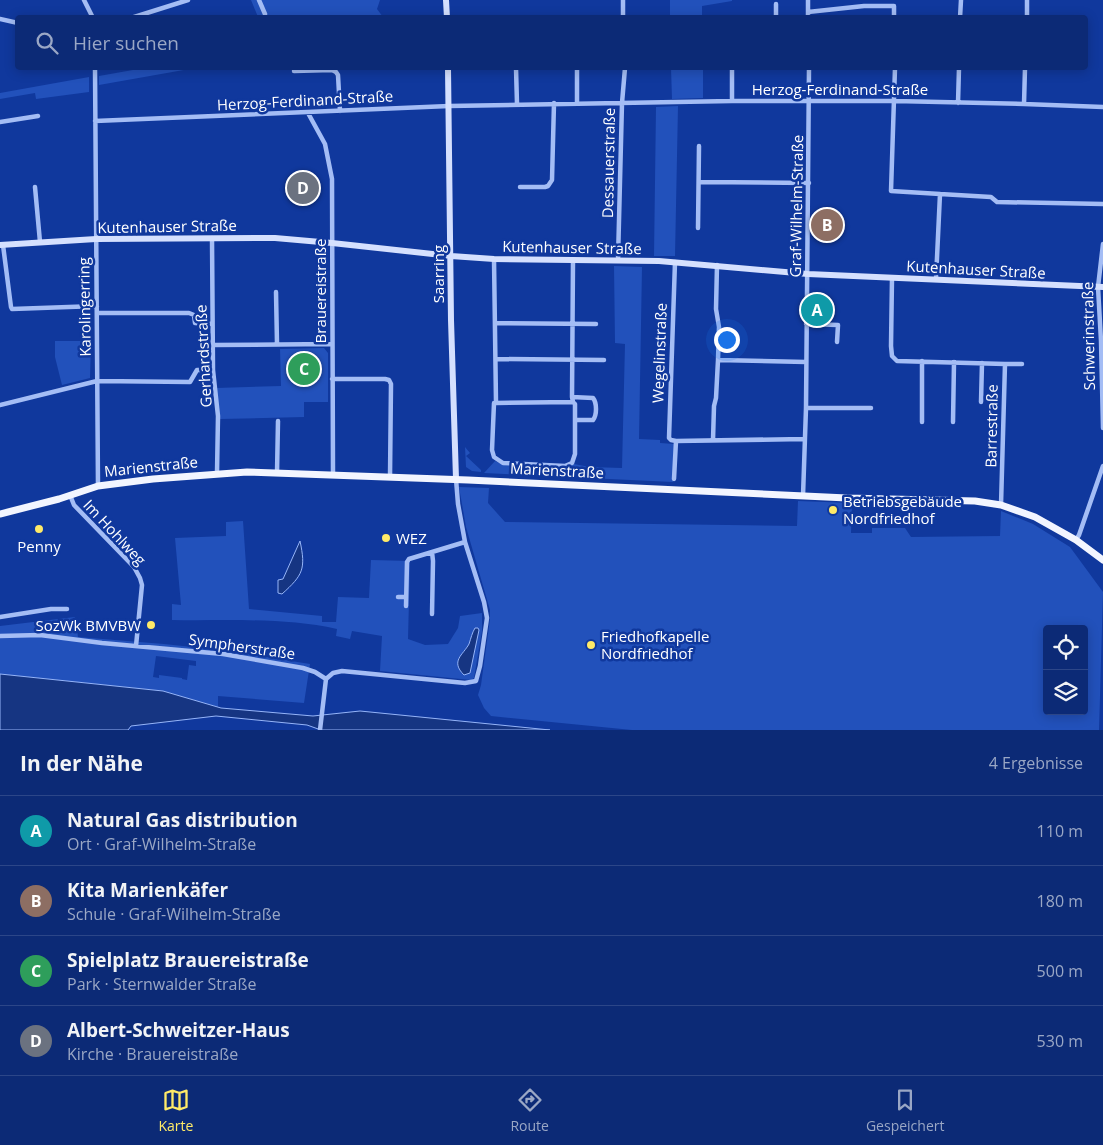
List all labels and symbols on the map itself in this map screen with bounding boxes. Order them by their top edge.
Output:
street label: Herzog-Ferdinand-Straße [752,79,928,99]
street label: Herzog-Ferdinand-Straße [216,85,394,115]
street label: Dessauerstraße [597,108,619,218]
street label: Graf-Wilhelm-Straße [785,135,807,277]
pin: D [287,169,319,207]
pin: B [811,206,843,244]
street label: Kutenhauser Straße [97,215,237,237]
street label: Kutenhauser Straße [502,236,642,258]
street label: Brauereistraße [310,239,330,343]
street label: Saarring [428,245,448,303]
street label: Kutenhauser Straße [906,255,1046,283]
street label: Karolingerring [73,257,95,357]
street label: Schwerinstraße [1077,282,1099,390]
pin: A [801,291,833,329]
street label: Wegelinstraße [647,303,671,403]
street label: Gerhardstraße [190,304,216,408]
your location [714,327,740,353]
pin: C [288,350,320,388]
street label: Barrestraße [980,384,1002,468]
street label: Marienstraße [103,451,199,481]
street label: Marienstraße [509,458,605,482]
place label: Betriebsgebäude Nordfriedhof [843,491,962,528]
street label: Im Hohlweg [79,495,151,569]
marker: Betriebsgebäude Nordfriedhof [827,504,839,516]
marker: Penny [33,523,45,535]
place label: WEZ [396,528,427,548]
marker: WEZ [380,532,392,544]
place label: Penny [17,536,61,556]
place label: SozWk BMVBW [35,615,141,635]
marker: SozWk BMVBW [145,619,157,631]
place label: Friedhofkapelle Nordfriedhof [601,626,709,663]
street label: Sympherstraße [187,629,297,663]
marker: Friedhofkapelle Nordfriedhof [585,639,597,651]

